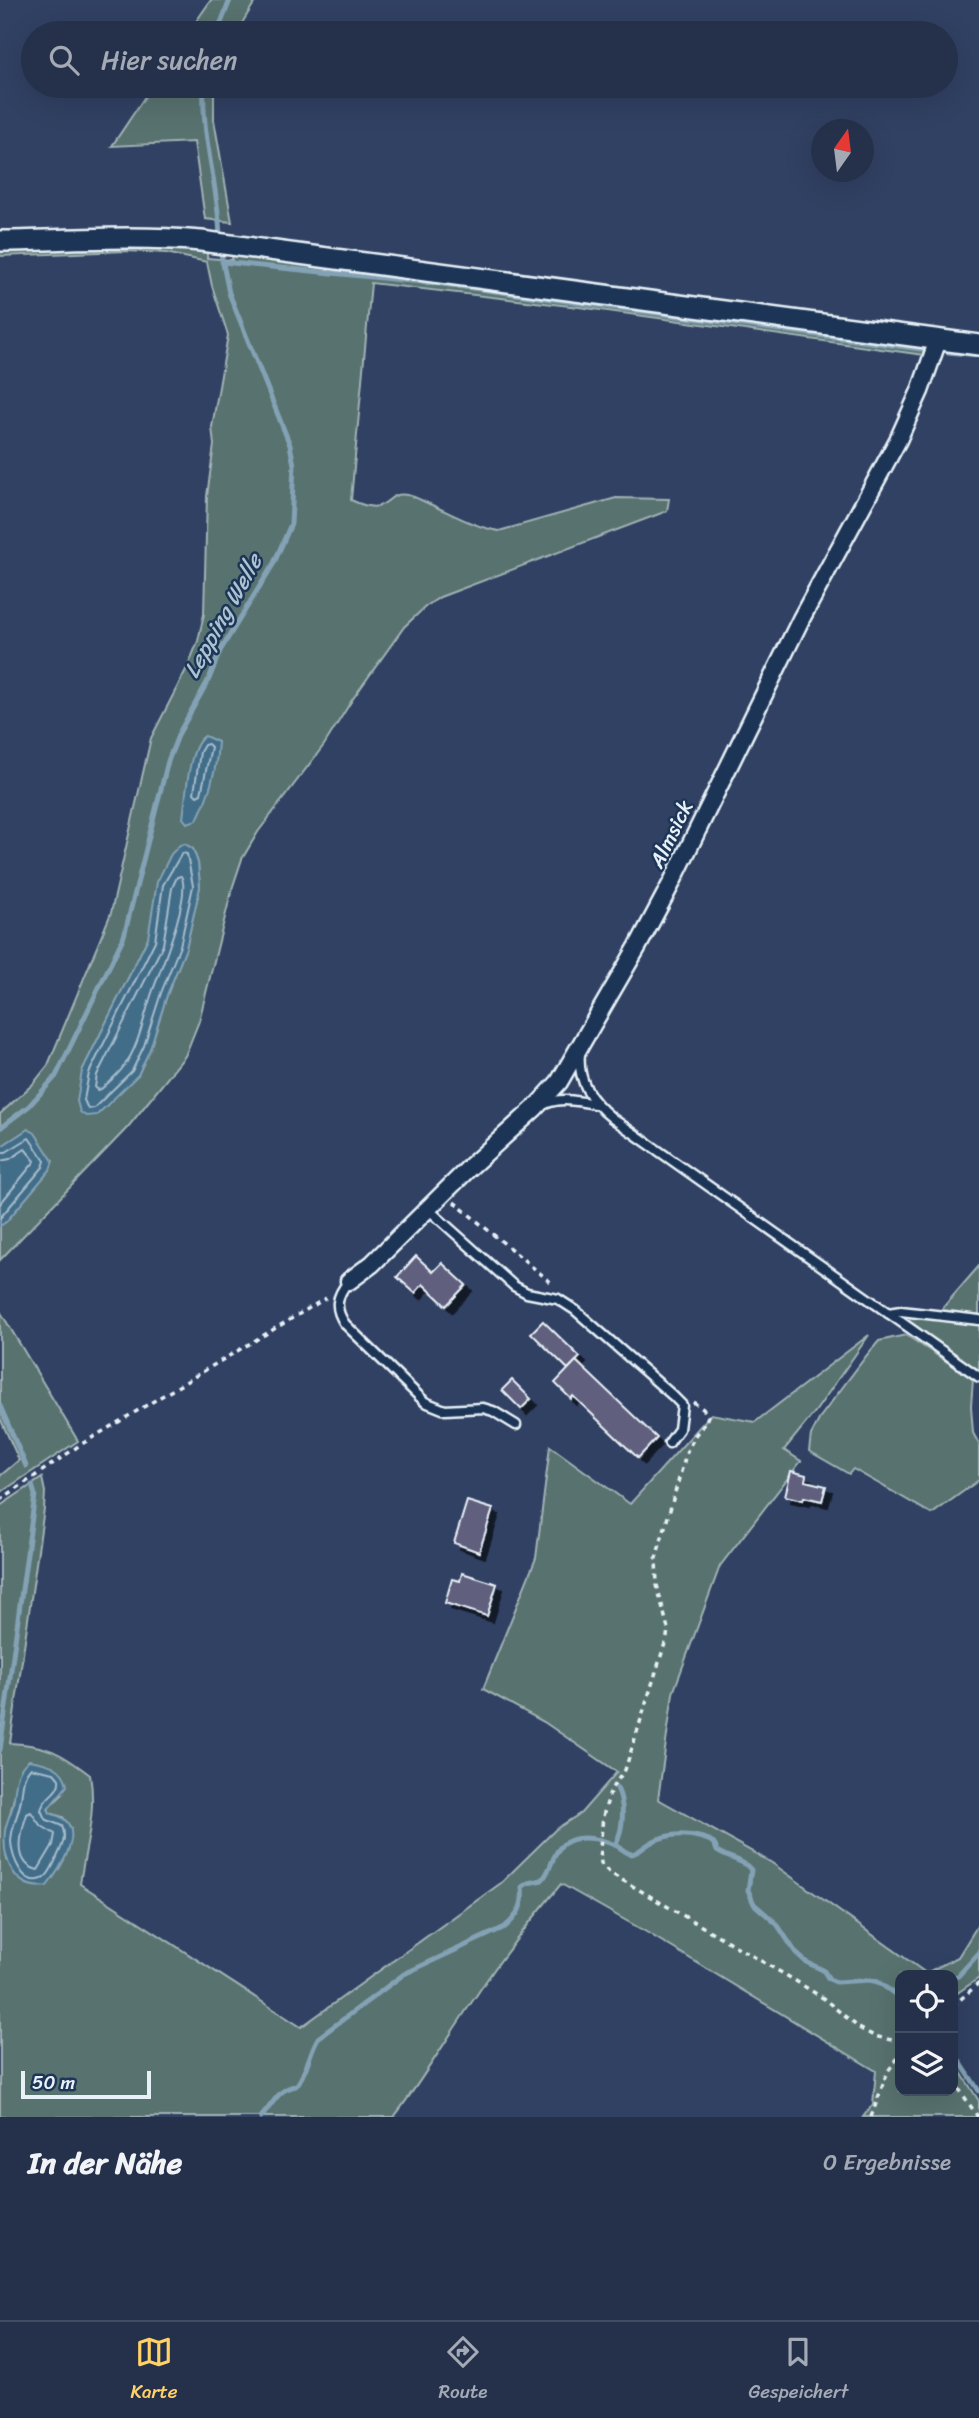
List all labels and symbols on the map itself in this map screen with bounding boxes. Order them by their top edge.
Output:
north arrow [811,119,874,182]
water label: Lepping Welle [172,544,275,686]
street label: Almsick [638,793,704,876]
scale bar [21,2068,150,2100]

